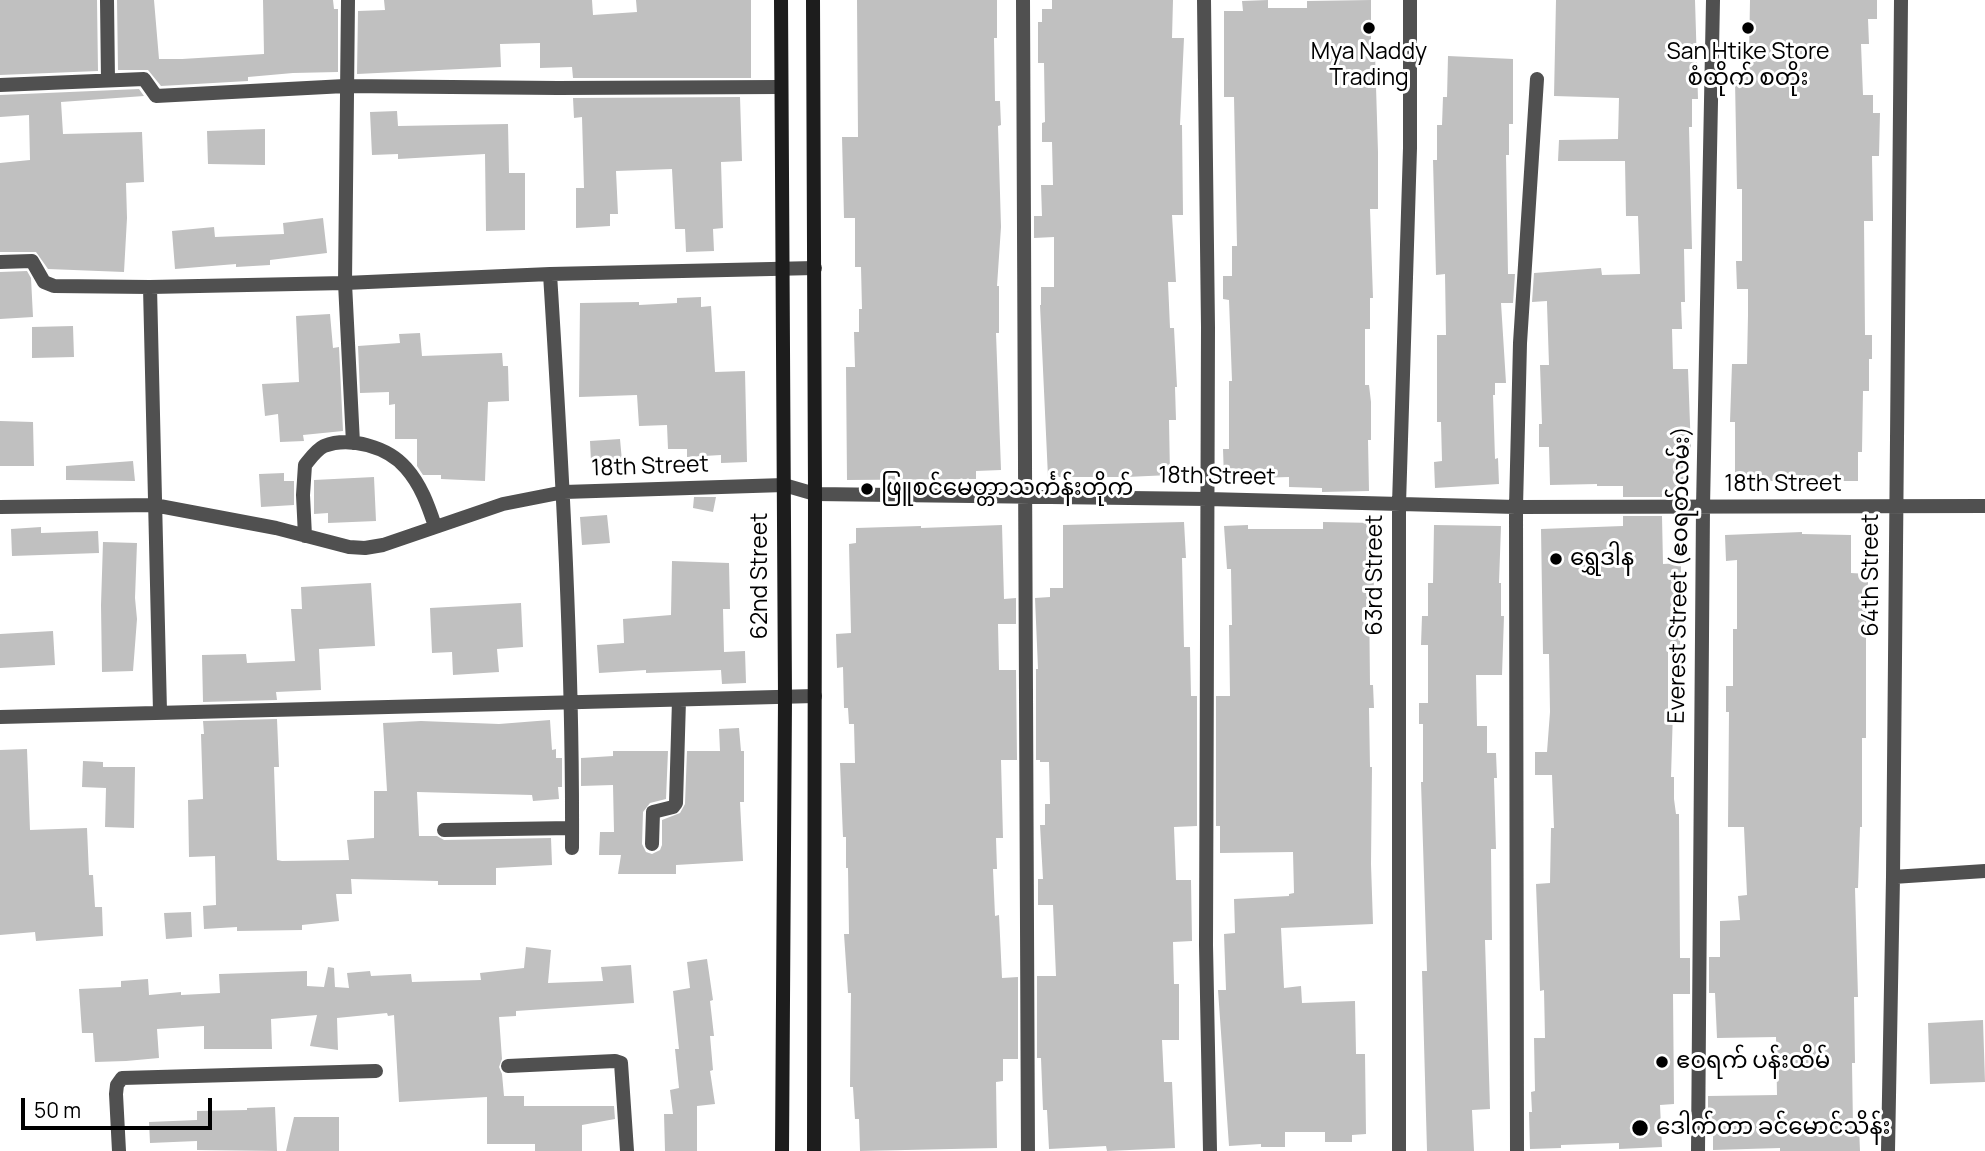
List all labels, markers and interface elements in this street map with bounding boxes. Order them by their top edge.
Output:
marker: Mya Naddy Trading [1361,20,1377,36]
marker: San Htike Store စံထိုက် စတိုး [1740,20,1756,36]
place label: Mya Naddy Trading [1311,39,1427,93]
place label: San Htike Store စံထိုက် စတိုး [1667,39,1829,93]
street label: Everest Street (ဧ၀ရတ်လမ်း) [1664,426,1696,724]
street label: 18th Street [591,451,709,483]
street label: 18th Street [1158,462,1276,492]
street label: 18th Street [1724,471,1842,499]
place label: ဖြူစင်မေတ္တာသင်္ကန်းတိုက် [881,475,1133,503]
marker: ဖြူစင်မေတ္တာသင်္ကန်းတိုက် [859,481,875,497]
street label: 62nd Street [747,513,775,639]
street label: 64th Street [1858,514,1886,636]
street label: 63rd Street [1362,515,1390,635]
place label: ရွှေဒါန [1570,545,1634,573]
marker: ရွှေဒါန [1548,551,1564,567]
place label: ဧဝရက် ပန်းထိမ် [1676,1048,1830,1076]
marker: ဧဝရက် ပန်းထိမ် [1654,1054,1670,1070]
scale bar [24,1084,215,1128]
text: 50 m [34,1096,81,1124]
place label: ဒေါက်တာ ခင်မောင်သိန်း [1656,1114,1891,1142]
marker: ဒေါက်တာ ခင်မောင်သိန်း [1630,1118,1650,1138]

